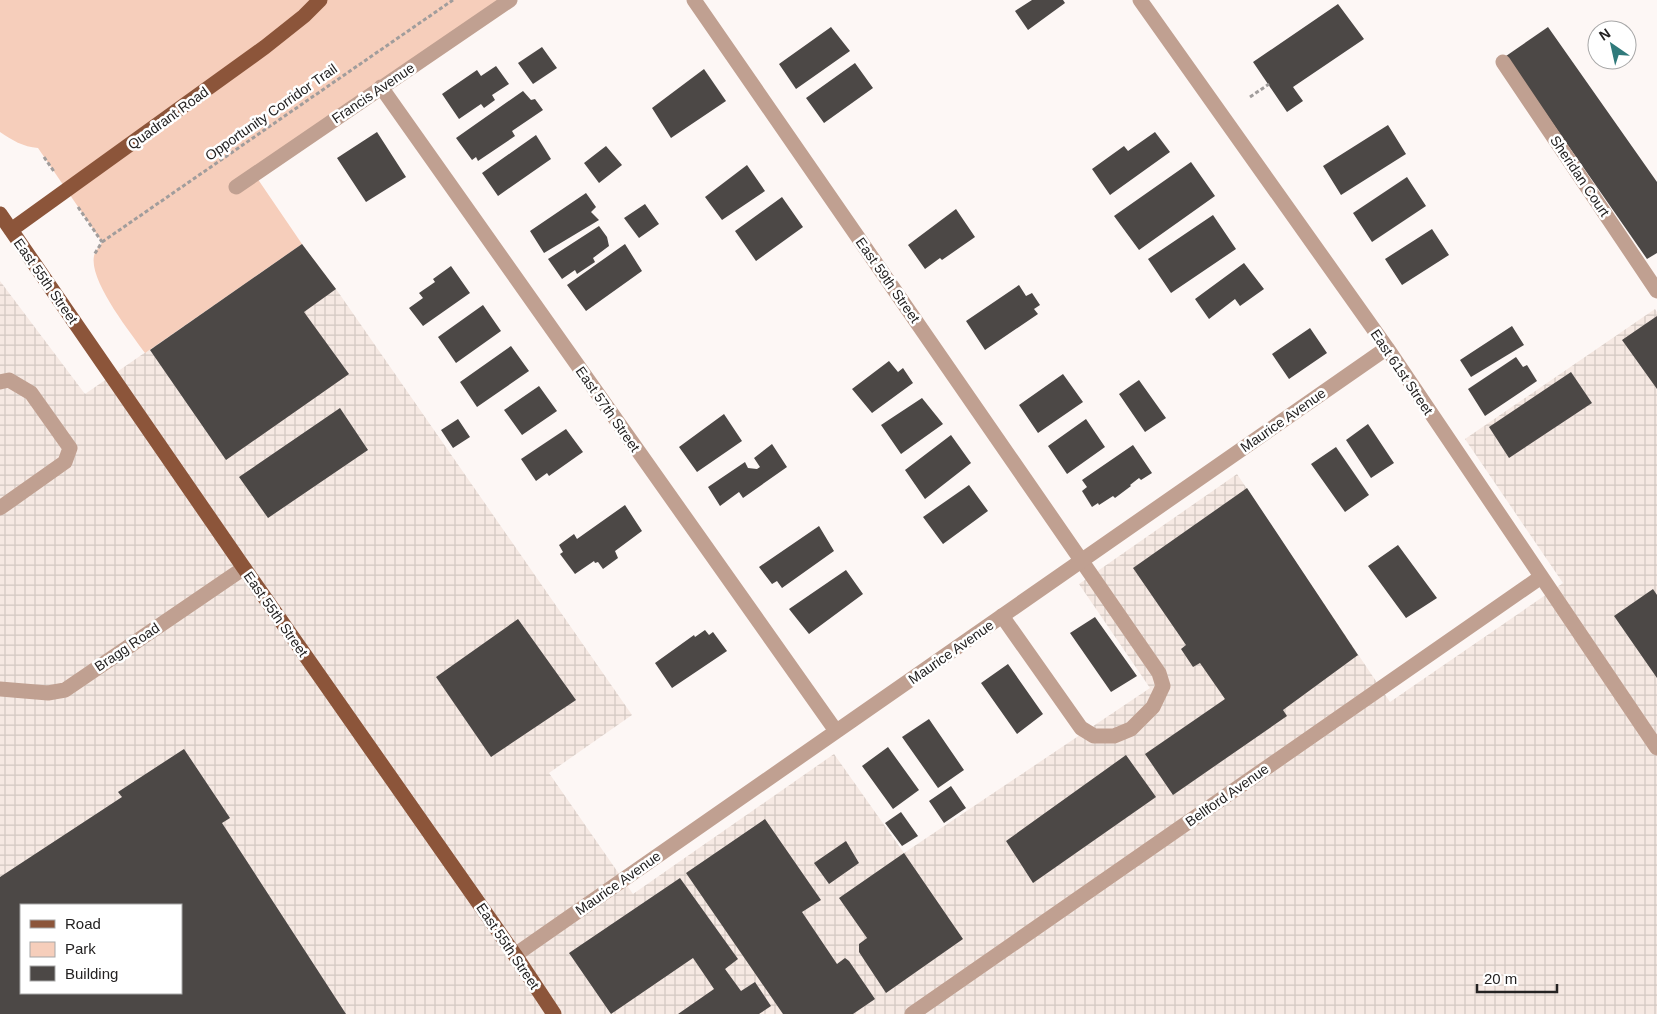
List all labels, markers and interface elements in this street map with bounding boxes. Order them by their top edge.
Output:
north arrow [1587,20,1637,70]
text: N [1596,25,1613,44]
street label: Francis Avenue [329,59,418,127]
street label: Opportunity Corridor Trail [202,60,340,164]
street label: Quadrant Road [125,83,211,153]
street label: Sheridan Court [1547,132,1613,220]
street label: East 59th Street [853,234,923,326]
street label: East 55th Street [11,235,81,327]
street label: East 61st Street [1368,326,1437,418]
street label: East 57th Street [573,363,643,455]
street label: Maurice Avenue [1237,385,1329,455]
street label: East 55th Street [241,568,311,660]
street label: Maurice Avenue [905,617,997,687]
street label: Bragg Road [92,619,162,675]
street label: Bellford Avenue [1182,760,1272,830]
street label: Maurice Avenue [572,848,664,918]
street label: East 55th Street [473,900,543,992]
legend [20,904,182,994]
text: Road [65,915,101,932]
text: Park [65,940,96,957]
scale bar [1477,962,1557,994]
text: Building [65,965,118,982]
text: 20 m [1484,970,1517,987]

